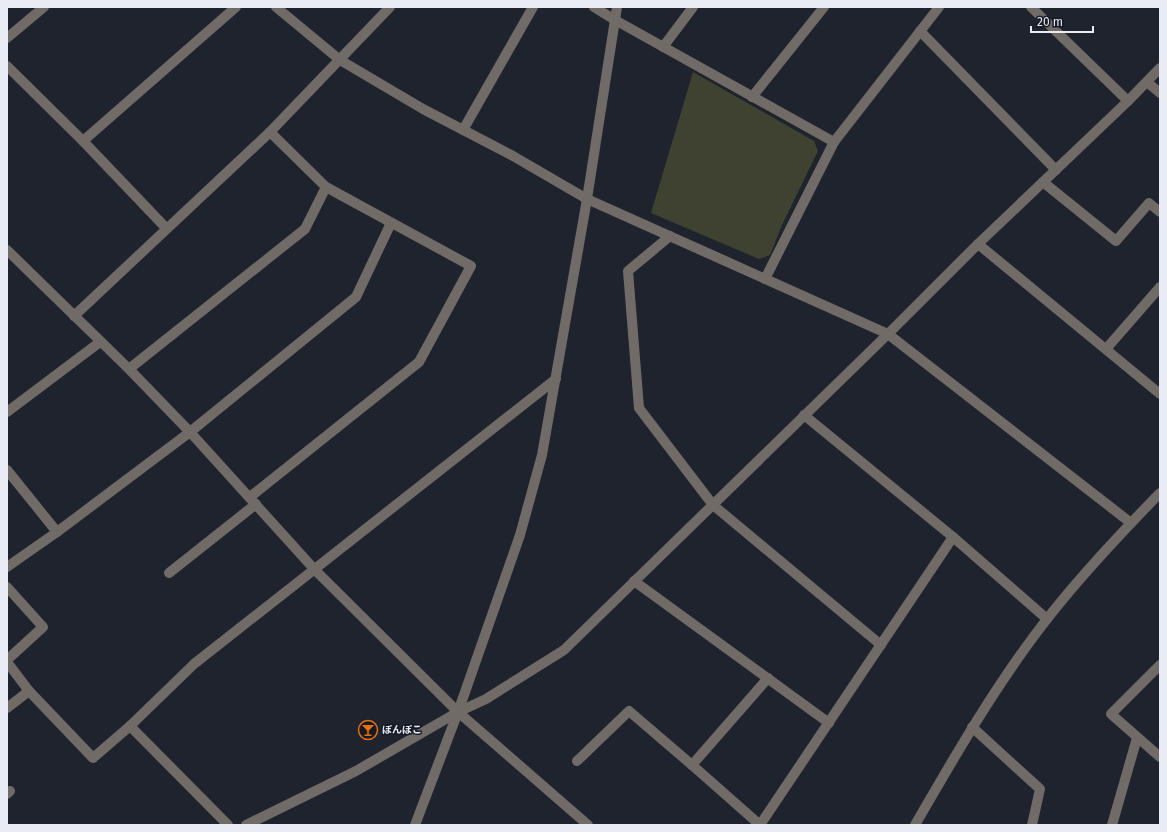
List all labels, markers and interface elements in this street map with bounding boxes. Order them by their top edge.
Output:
scale bar [1031,8,1093,34]
text: 20 m [1037,15,1063,29]
bar icon: ぽんぽこ [357,719,379,741]
place label: ぽんぽこ [382,724,422,736]

